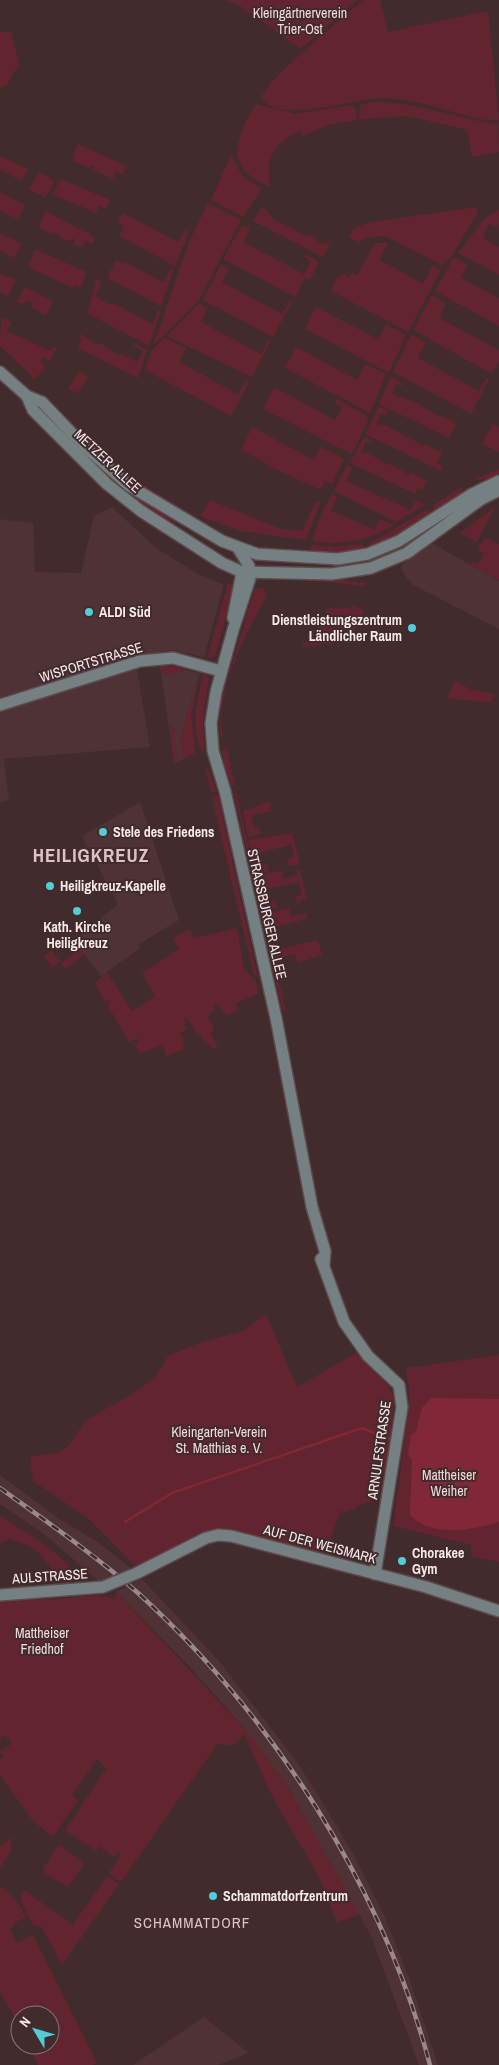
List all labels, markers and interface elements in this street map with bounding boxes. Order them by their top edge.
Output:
park label: Kleingärtnerverein Trier-Ost [253,4,347,38]
street label: METZER ALLEE [71,425,145,497]
place label: ALDI Süd [99,603,151,621]
marker: ALDI Süd [83,606,95,618]
place label: Dienstleistungszentrum Ländlicher Raum [272,611,402,645]
marker: Dienstleistungszentrum Ländlicher Raum [406,622,418,634]
street label: WISPORTSTRASSE [37,638,145,686]
place label: Stele des Friedens [113,823,214,841]
marker: Stele des Friedens [97,826,109,838]
district label: HEILIGKREUZ [33,842,149,868]
street label: STRASSBURGER ALLEE [243,847,291,981]
place label: Heiligkreuz-Kapelle [60,877,166,895]
marker: Heiligkreuz-Kapelle [44,880,56,892]
marker: Kath. Kirche Heiligkreuz [71,905,83,917]
place label: Kath. Kirche Heiligkreuz [43,918,111,952]
street label: ARNULFSTRASSE [363,1399,395,1502]
park label: Kleingarten-Verein St. Matthias e. V. [171,1423,267,1457]
park label: Mattheiser Weiher [422,1466,476,1500]
street label: AUF DER WEISMARK [261,1520,379,1568]
place label: Chorakee Gym [412,1544,464,1578]
marker: Chorakee Gym [396,1555,408,1567]
street label: AULSTRASSE [11,1564,88,1588]
park label: Mattheiser Friedhof [15,1624,69,1658]
place label: Schammatdorfzentrum [223,1887,348,1905]
marker: Schammatdorfzentrum [207,1890,219,1902]
district label: SCHAMMATDORF [134,1912,250,1933]
north arrow [10,2005,60,2055]
text: N [15,2013,34,2031]

